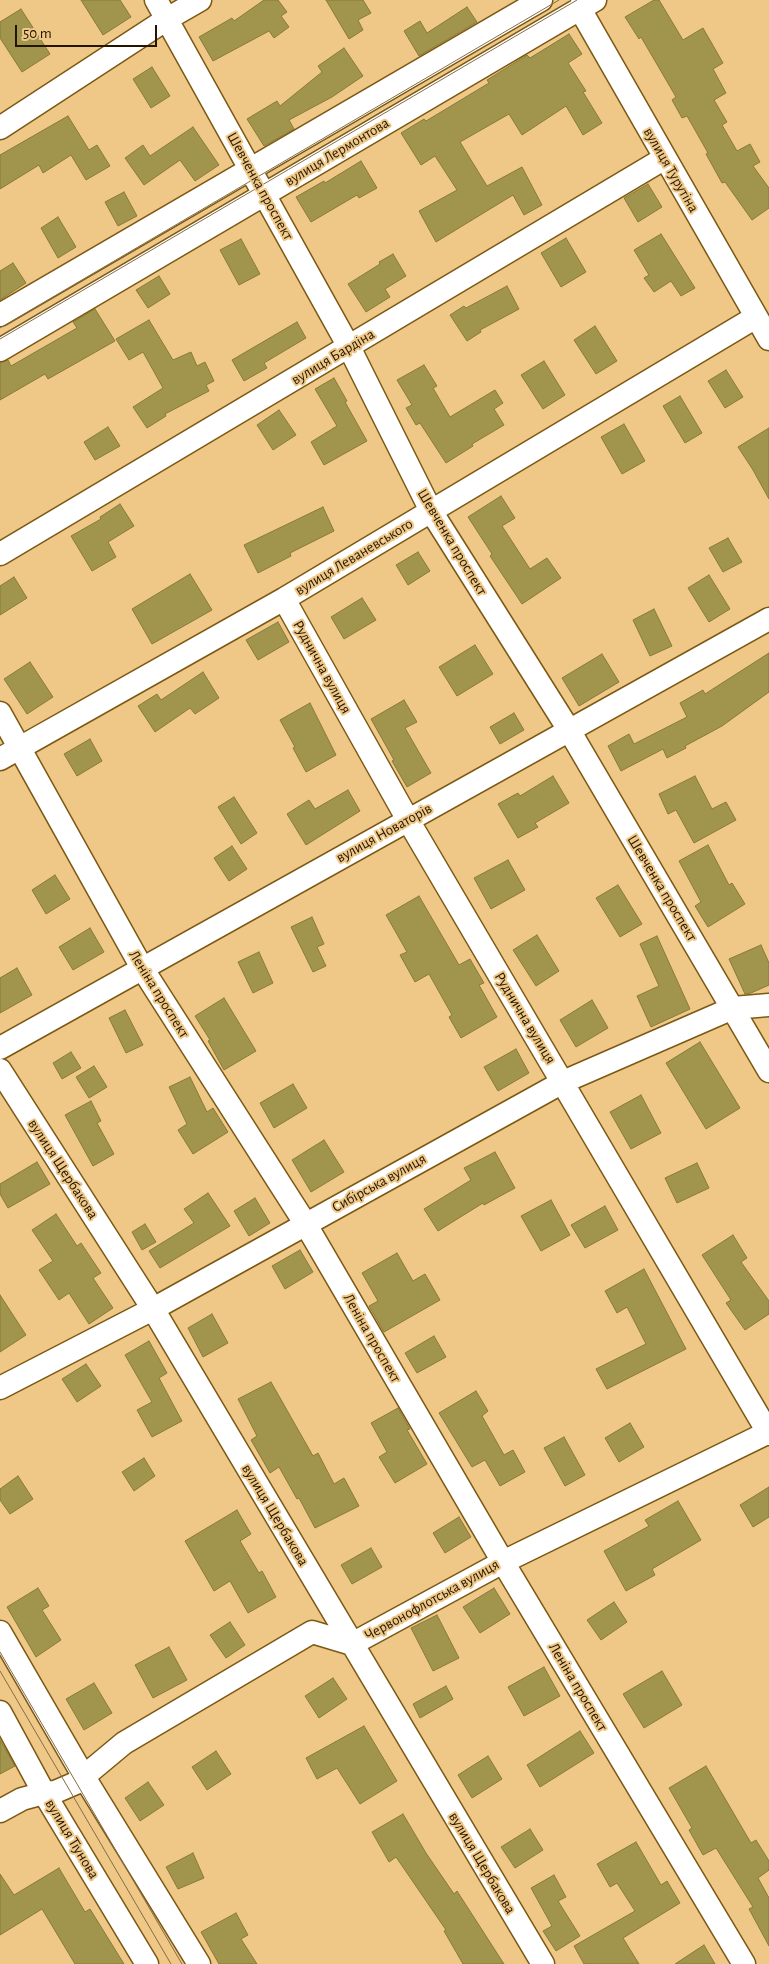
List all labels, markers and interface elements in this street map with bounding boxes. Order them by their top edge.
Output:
scale bar [18,15,160,47]
text: 50 m [23,26,52,41]
street label: вулиця Лермонтова [282,114,392,190]
street label: вулиця Турутіна [639,124,703,216]
street label: Шевченка проспект [223,129,297,243]
street label: вулиця Бардіна [288,325,378,389]
street label: Шевченка проспект [413,486,491,598]
street label: вулиця Леваневського [292,515,416,599]
street label: Руднична вулиця [289,617,355,717]
street label: вулиця Новаторів [333,799,435,867]
street label: Шевченка проспект [623,832,701,944]
street label: Леніна проспект [125,947,193,1041]
street label: Руднична вулиця [490,969,560,1067]
street label: вулиця Щербакова [24,1116,102,1222]
street label: Сибірська вулиця [329,1150,429,1216]
street label: Леніна проспект [339,1290,405,1386]
street label: вулиця Щербакова [238,1461,312,1569]
street label: Червонофлотська вулиця [362,1555,502,1645]
street label: Леніна проспект [545,1640,611,1734]
street label: вулиця Тіунова [41,1796,103,1882]
street label: вулиця Щербакова [445,1809,519,1917]

